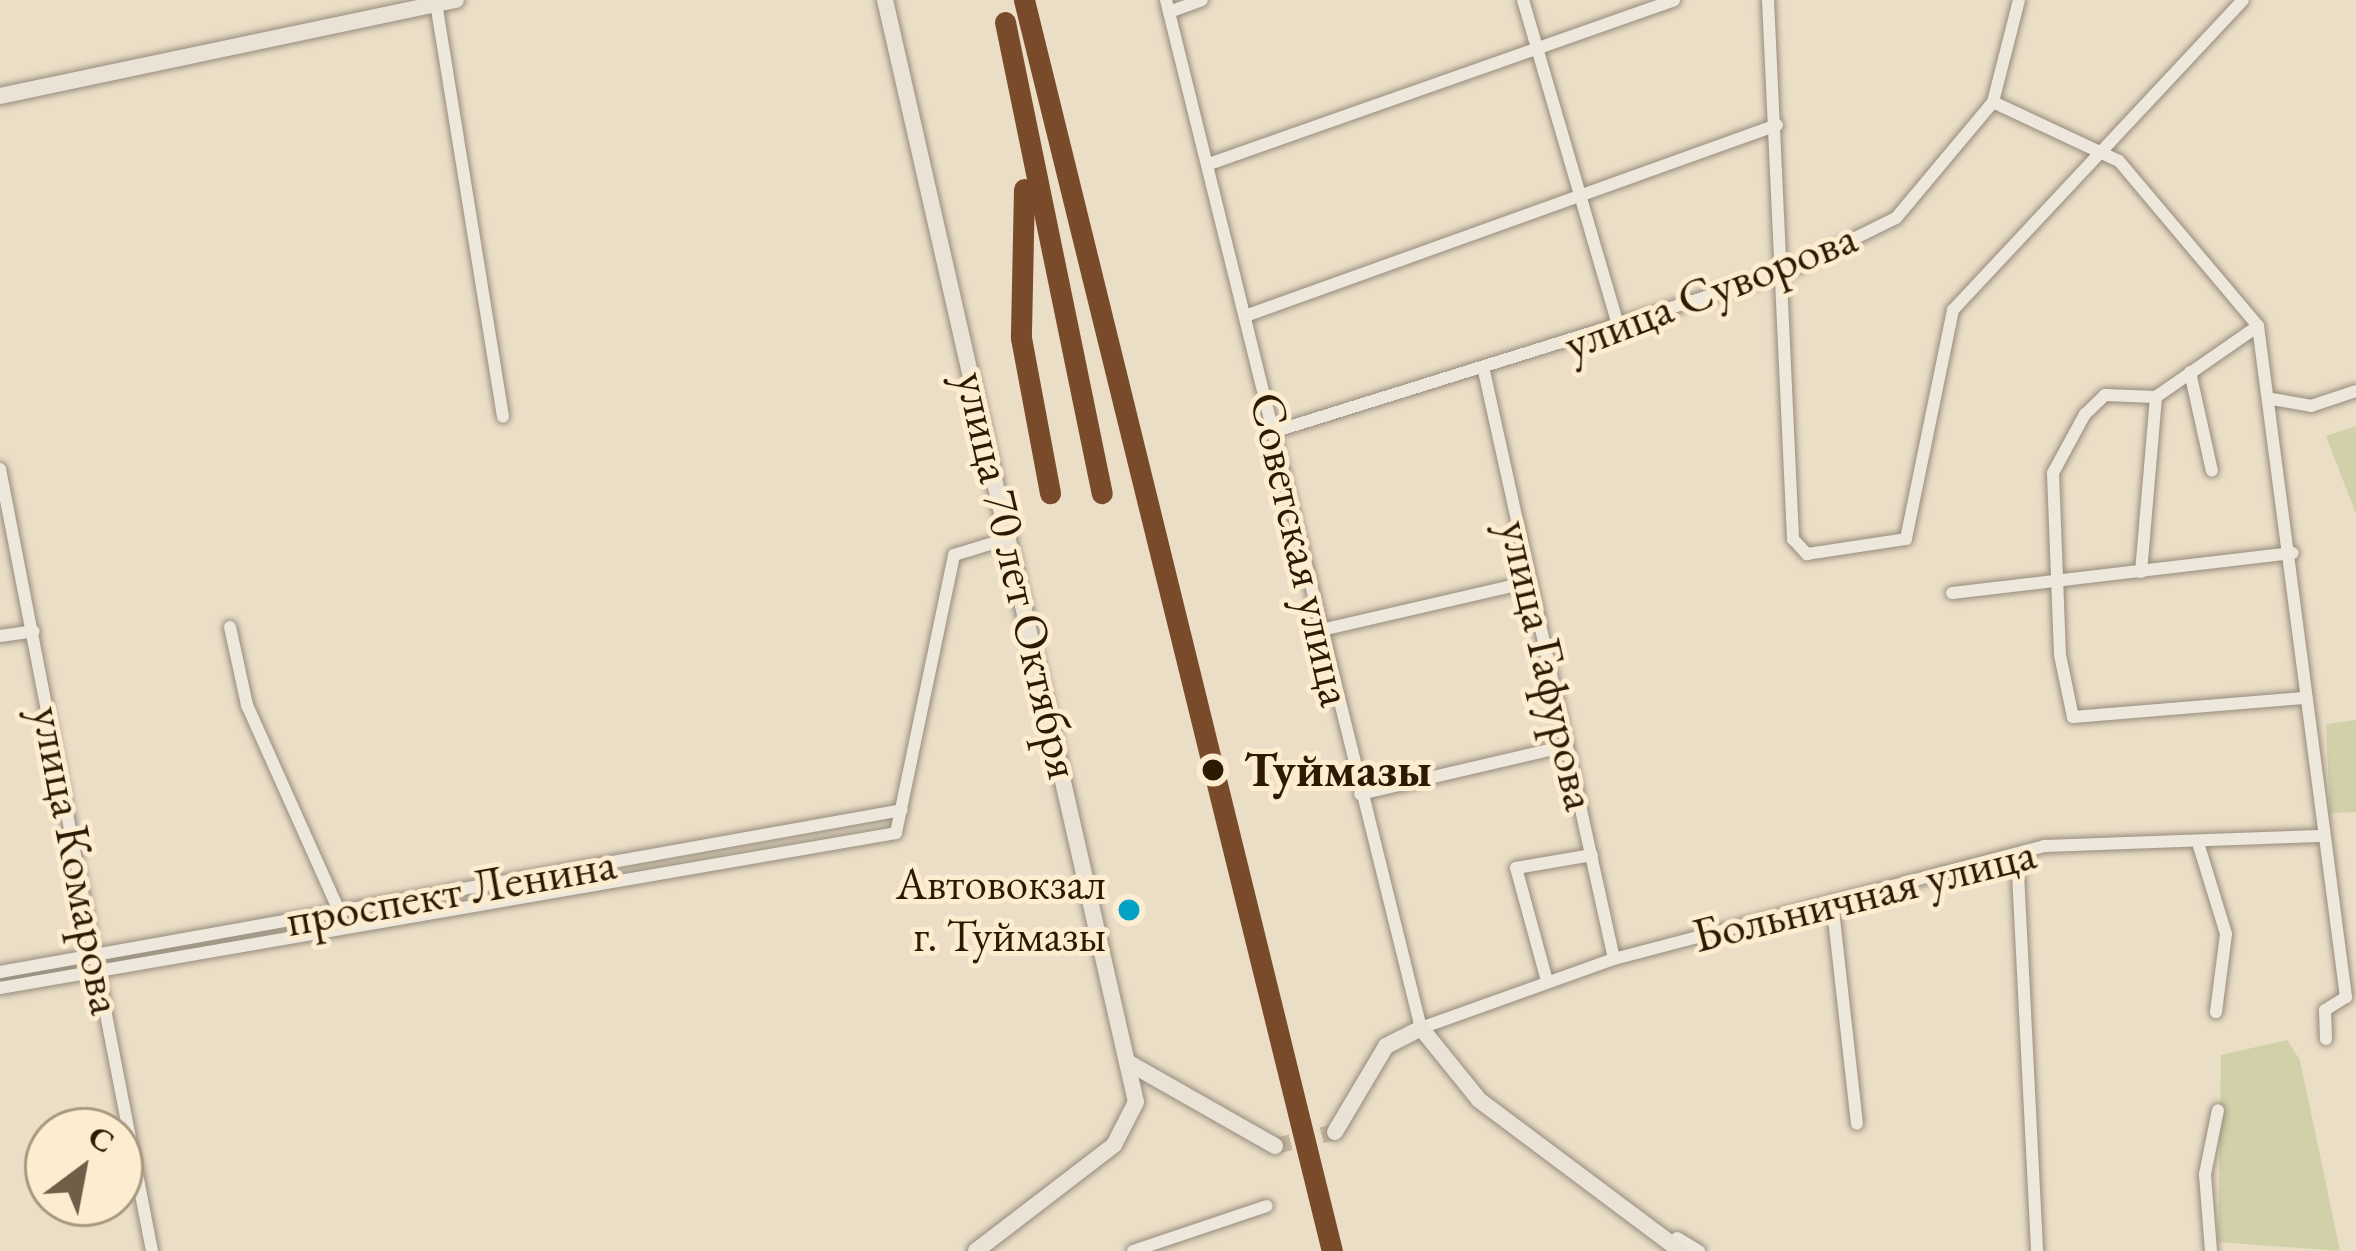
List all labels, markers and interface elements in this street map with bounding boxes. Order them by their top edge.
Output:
street label: улица Суворова [1555,208,1865,372]
street label: улица 70 лет Октября [944,366,1094,784]
street label: Советская улица [1238,387,1366,711]
street label: улица Гафурова [1488,514,1610,816]
street label: улица Комарова [20,701,136,1019]
place label: Туймазы [1244,741,1432,799]
marker: Туймазы [1192,749,1234,791]
street label: Больничная улица [1686,824,2042,964]
street label: проспект Ленина [281,834,621,948]
place label: Автовокзал г. Туймазы [896,857,1106,963]
marker: Автовокзал г. Туймазы [1118,899,1140,921]
north arrow [24,1107,144,1227]
text: С [80,1114,123,1163]

